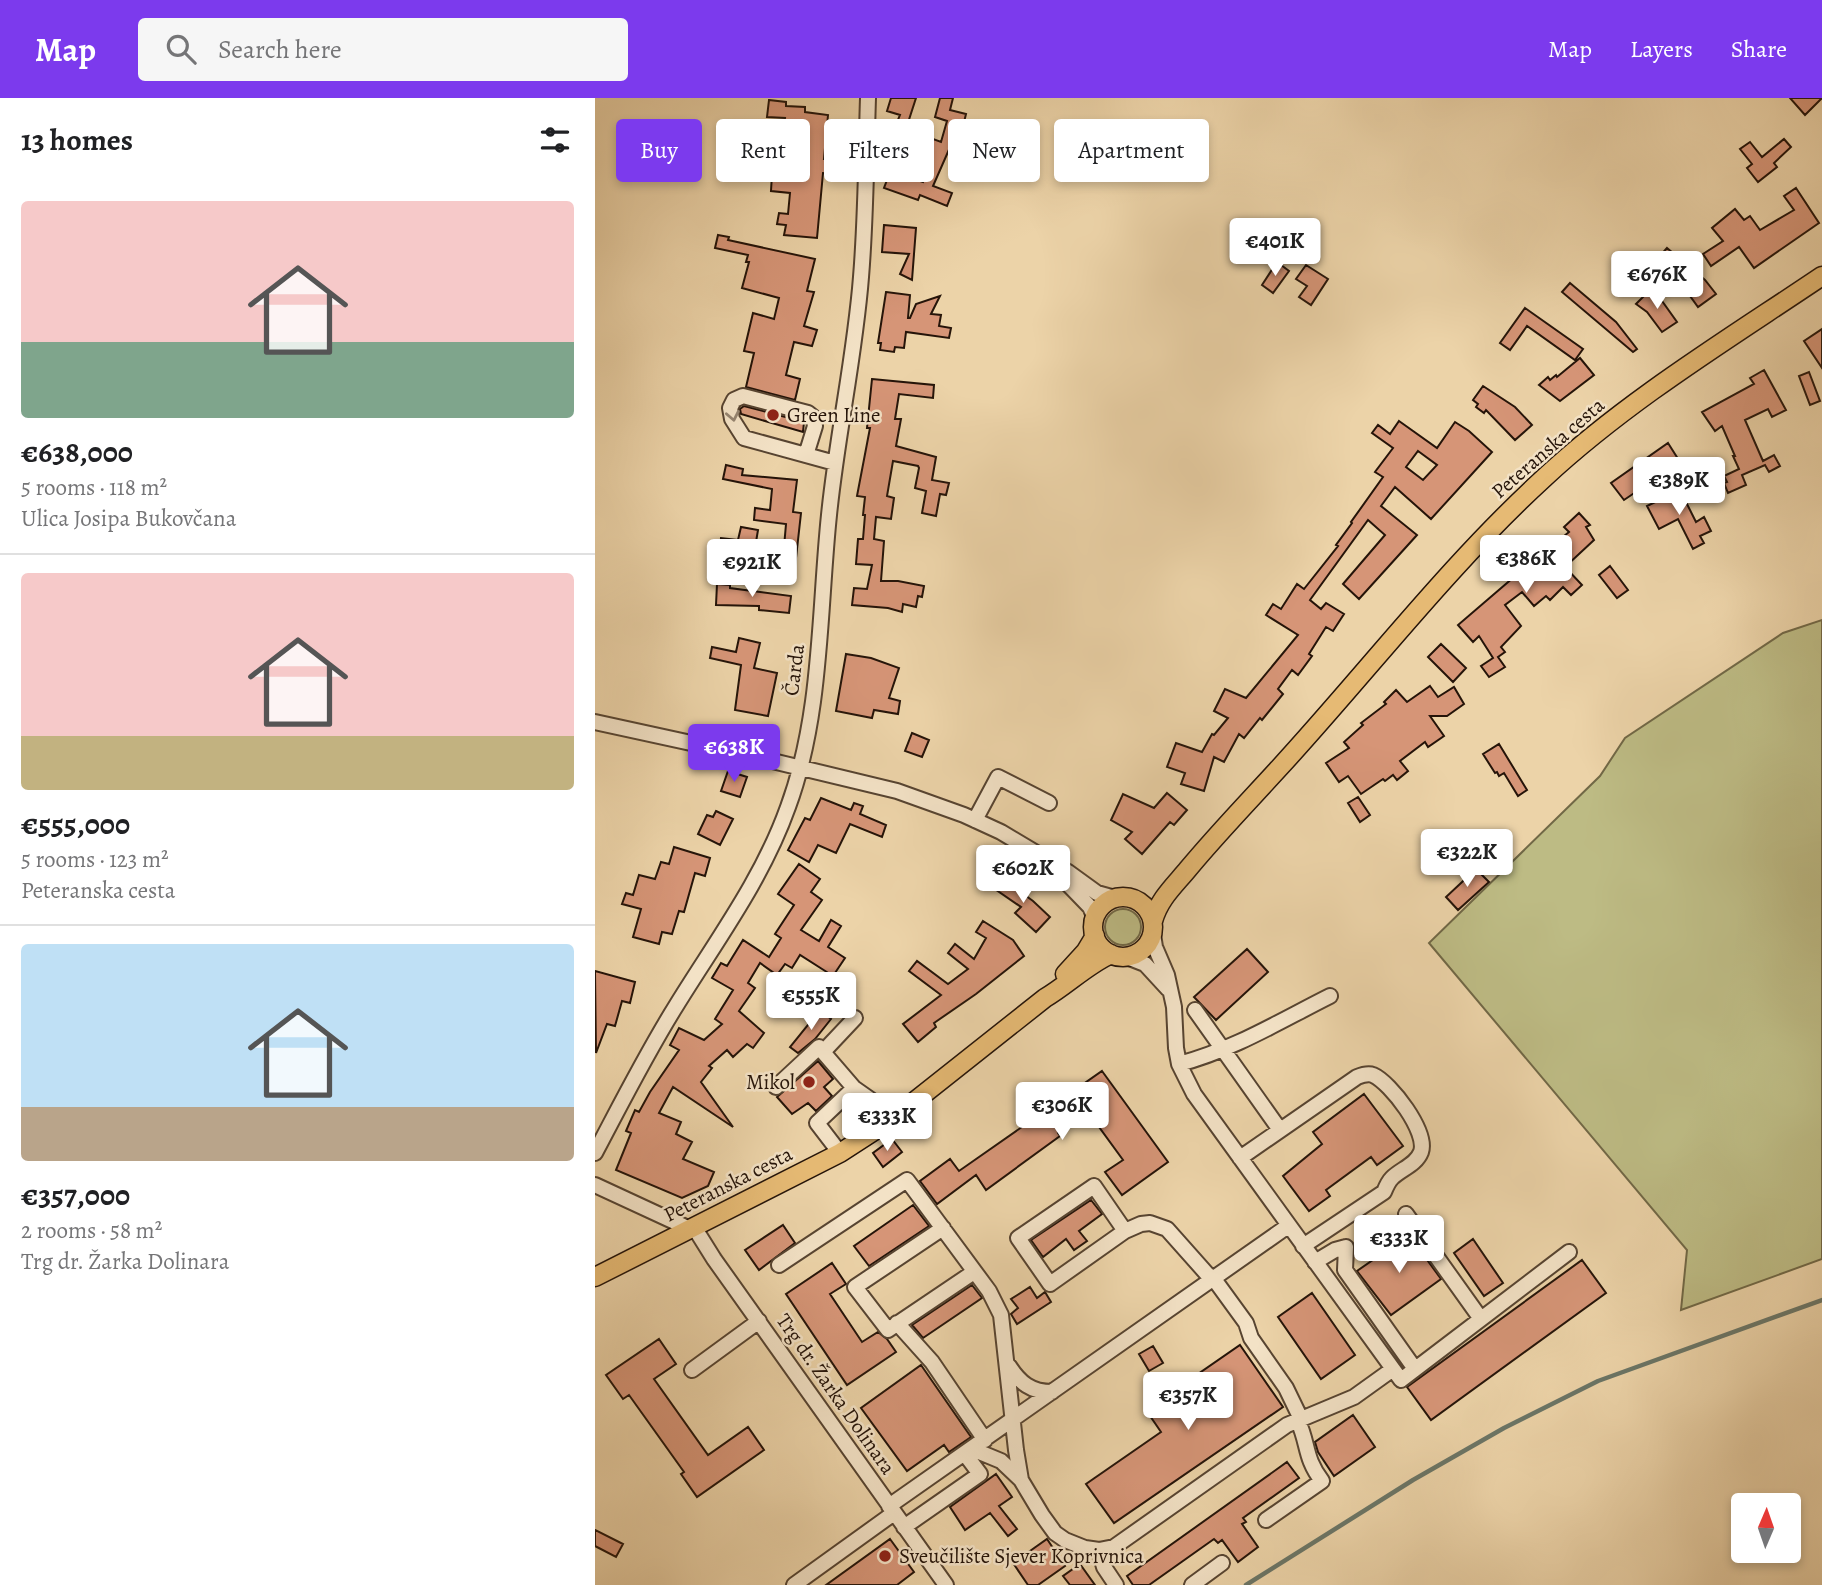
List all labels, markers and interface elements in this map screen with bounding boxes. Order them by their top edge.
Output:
search box [138,18,628,81]
text: Map [35,27,96,72]
icon: search [162,30,200,68]
text: Search here [218,32,342,67]
text: Map [1548,33,1592,65]
text: Layers [1630,33,1693,65]
text: Share [1731,33,1787,65]
chip: Buy [616,119,702,182]
chip: Rent [716,119,810,182]
chip: Filters [824,119,934,182]
chip: New [948,119,1040,182]
chip: Apartment [1054,119,1209,182]
text: 13 homes [21,120,133,160]
icon: filters [536,121,574,159]
pin: €401K [1226,218,1324,278]
text: €401K [1246,225,1304,256]
icon: home [235,247,361,373]
pin: €676K [1608,252,1706,311]
text: €676K [1627,258,1687,289]
street label: Peteranska cesta [1486,391,1611,505]
place label: Green Line [787,401,880,429]
marker: Green Line [765,407,781,423]
one-way arrow [725,409,740,421]
text: €638,000 [21,432,133,472]
pin: €389K [1630,458,1728,517]
text: €389K [1649,464,1709,495]
text: 5 rooms · 118 m² [21,472,167,503]
text: Ulica Josipa Bukovčana [21,503,236,534]
pin: €386K [1477,536,1575,595]
pin: €921K [703,540,801,599]
text: €386K [1496,542,1556,573]
text: €921K [723,546,781,577]
icon: home [235,619,361,745]
street label: Čarda [777,642,811,697]
pin: €638K [685,724,783,784]
text: €638K [704,731,764,762]
text: €555,000 [21,804,130,844]
pin: €322K [1418,830,1516,889]
text: €322K [1437,836,1497,867]
text: 5 rooms · 123 m² [21,844,169,875]
pin: €602K [974,846,1072,905]
text: €602K [992,852,1054,883]
text: Peteranska cesta [21,875,176,906]
pin: €555K [762,972,860,1032]
text: €555K [782,979,840,1010]
icon: home [235,990,361,1116]
place label: Mikol [746,1068,795,1096]
marker: Mikol [801,1074,817,1090]
pin: €306K [1013,1082,1111,1142]
text: €306K [1032,1089,1092,1120]
pin: €333K [838,1094,936,1153]
text: €333K [858,1100,916,1131]
street label: Peteranska cesta [659,1139,797,1228]
text: €357,000 [21,1175,130,1215]
text: 2 rooms · 58 m² [21,1215,162,1246]
pin: €333K [1350,1216,1448,1275]
text: €333K [1370,1222,1428,1253]
text: Trg dr. Žarka Dolinara [21,1246,229,1277]
street label: Trg dr. Žarka Dolinara [770,1308,902,1480]
pin: €357K [1139,1372,1237,1432]
text: €357K [1159,1379,1217,1410]
north arrow [1731,1493,1801,1563]
map controls [1731,1493,1801,1563]
place label: Sveučilište Sjever Koprivnica [899,1542,1144,1570]
marker: Sveučilište Sjever Koprivnica [877,1548,893,1564]

